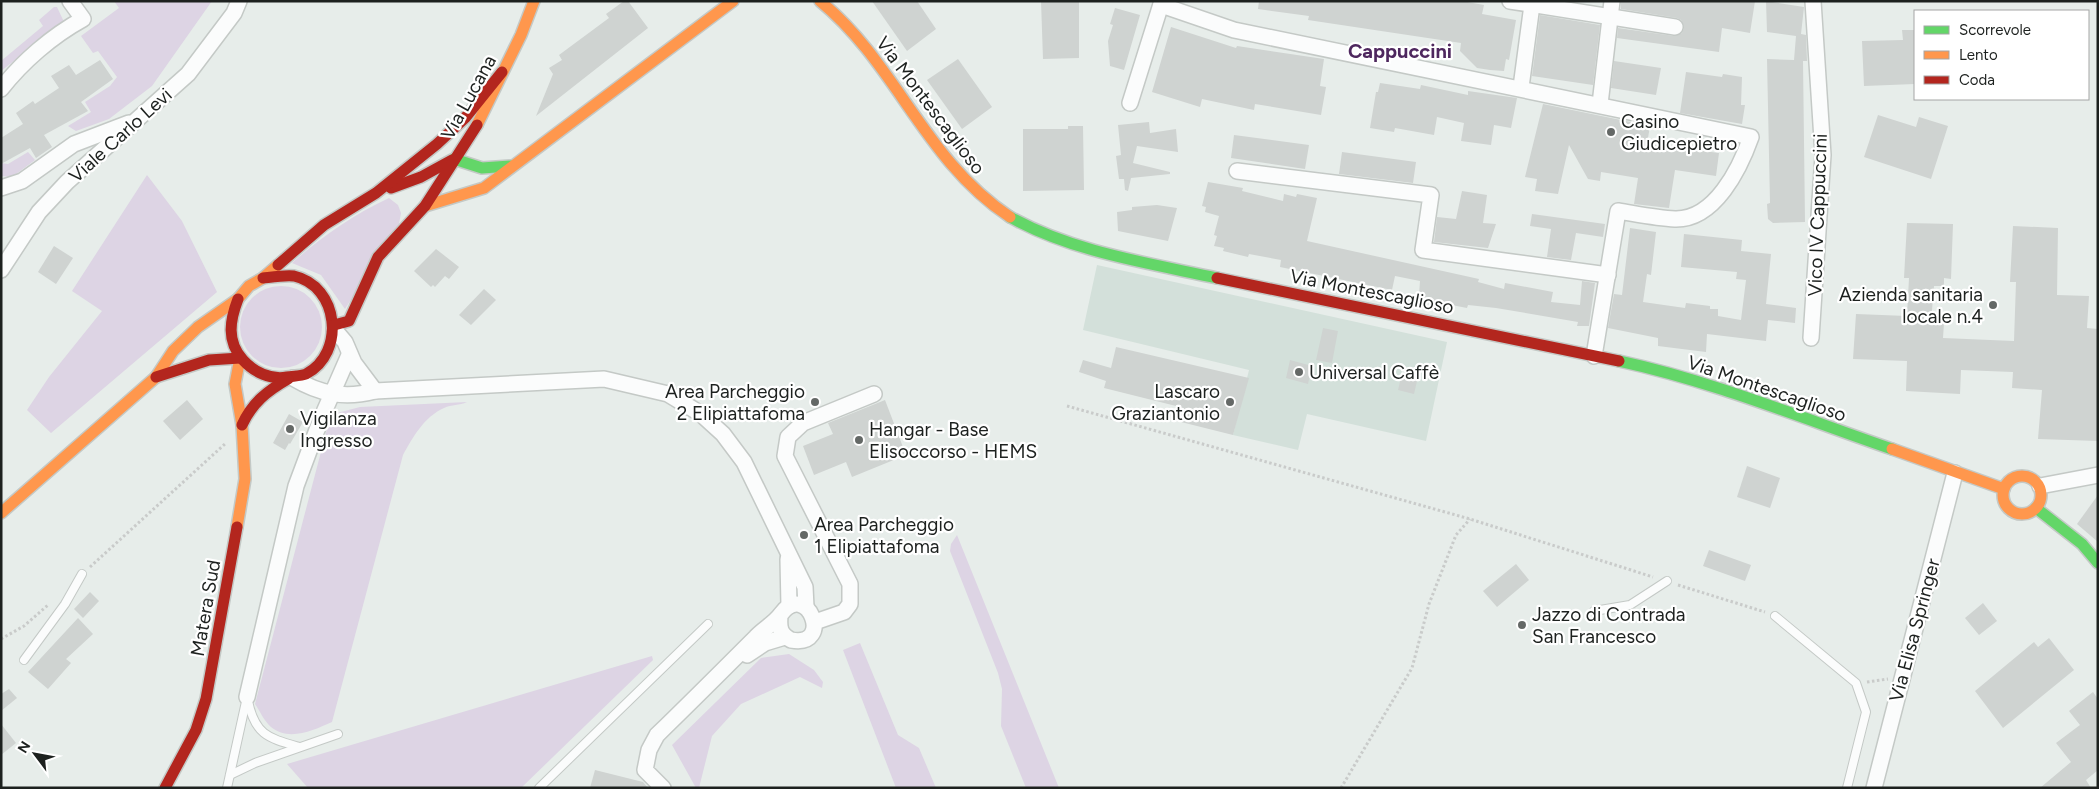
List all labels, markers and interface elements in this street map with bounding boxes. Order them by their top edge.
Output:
legend [1914,10,2089,100]
text: Scorrevole [1959,21,2031,39]
street label: Via Montescaglioso [871,32,990,179]
district label: Cappuccini [1348,39,1452,63]
text: Lento [1959,46,1998,64]
street label: Via Lucana [436,51,501,143]
text: Coda [1959,71,1995,89]
street label: Viale Carlo Levi [64,83,177,188]
place label: Casino Giudicepietro [1621,110,1737,155]
marker: Casino Giudicepietro [1605,126,1617,138]
street label: Vico IV Cappuccini [1803,133,1832,297]
street label: Via Montescaglioso [1288,264,1456,319]
place label: Azienda sanitaria locale n.4 [1839,283,1983,328]
marker: Azienda sanitaria locale n.4 [1987,299,1999,311]
street label: Via Montescaglioso [1684,350,1849,426]
place label: Universal Caffè [1309,361,1439,384]
marker: Universal Caffè [1293,366,1305,378]
place label: Area Parcheggio 2 Elipiattafoma [665,380,805,425]
place label: Lascaro Graziantonio [1111,380,1220,425]
marker: Area Parcheggio 2 Elipiattafoma [809,396,821,408]
marker: Lascaro Graziantonio [1224,396,1236,408]
place label: Vigilanza Ingresso [300,407,377,452]
place label: Hangar - Base Elisoccorso - HEMS [869,418,1037,463]
marker: Vigilanza Ingresso [284,423,296,435]
marker: Hangar - Base Elisoccorso - HEMS [853,434,865,446]
place label: Area Parcheggio 1 Elipiattafoma [814,513,954,558]
marker: Area Parcheggio 1 Elipiattafoma [798,529,810,541]
street label: Via Elisa Springer [1884,555,1945,704]
street label: Matera Sud [186,558,225,658]
place label: Jazzo di Contrada San Francesco [1532,603,1686,648]
marker: Jazzo di Contrada San Francesco [1516,619,1528,631]
north arrow [10,729,60,779]
text: N [14,738,34,756]

